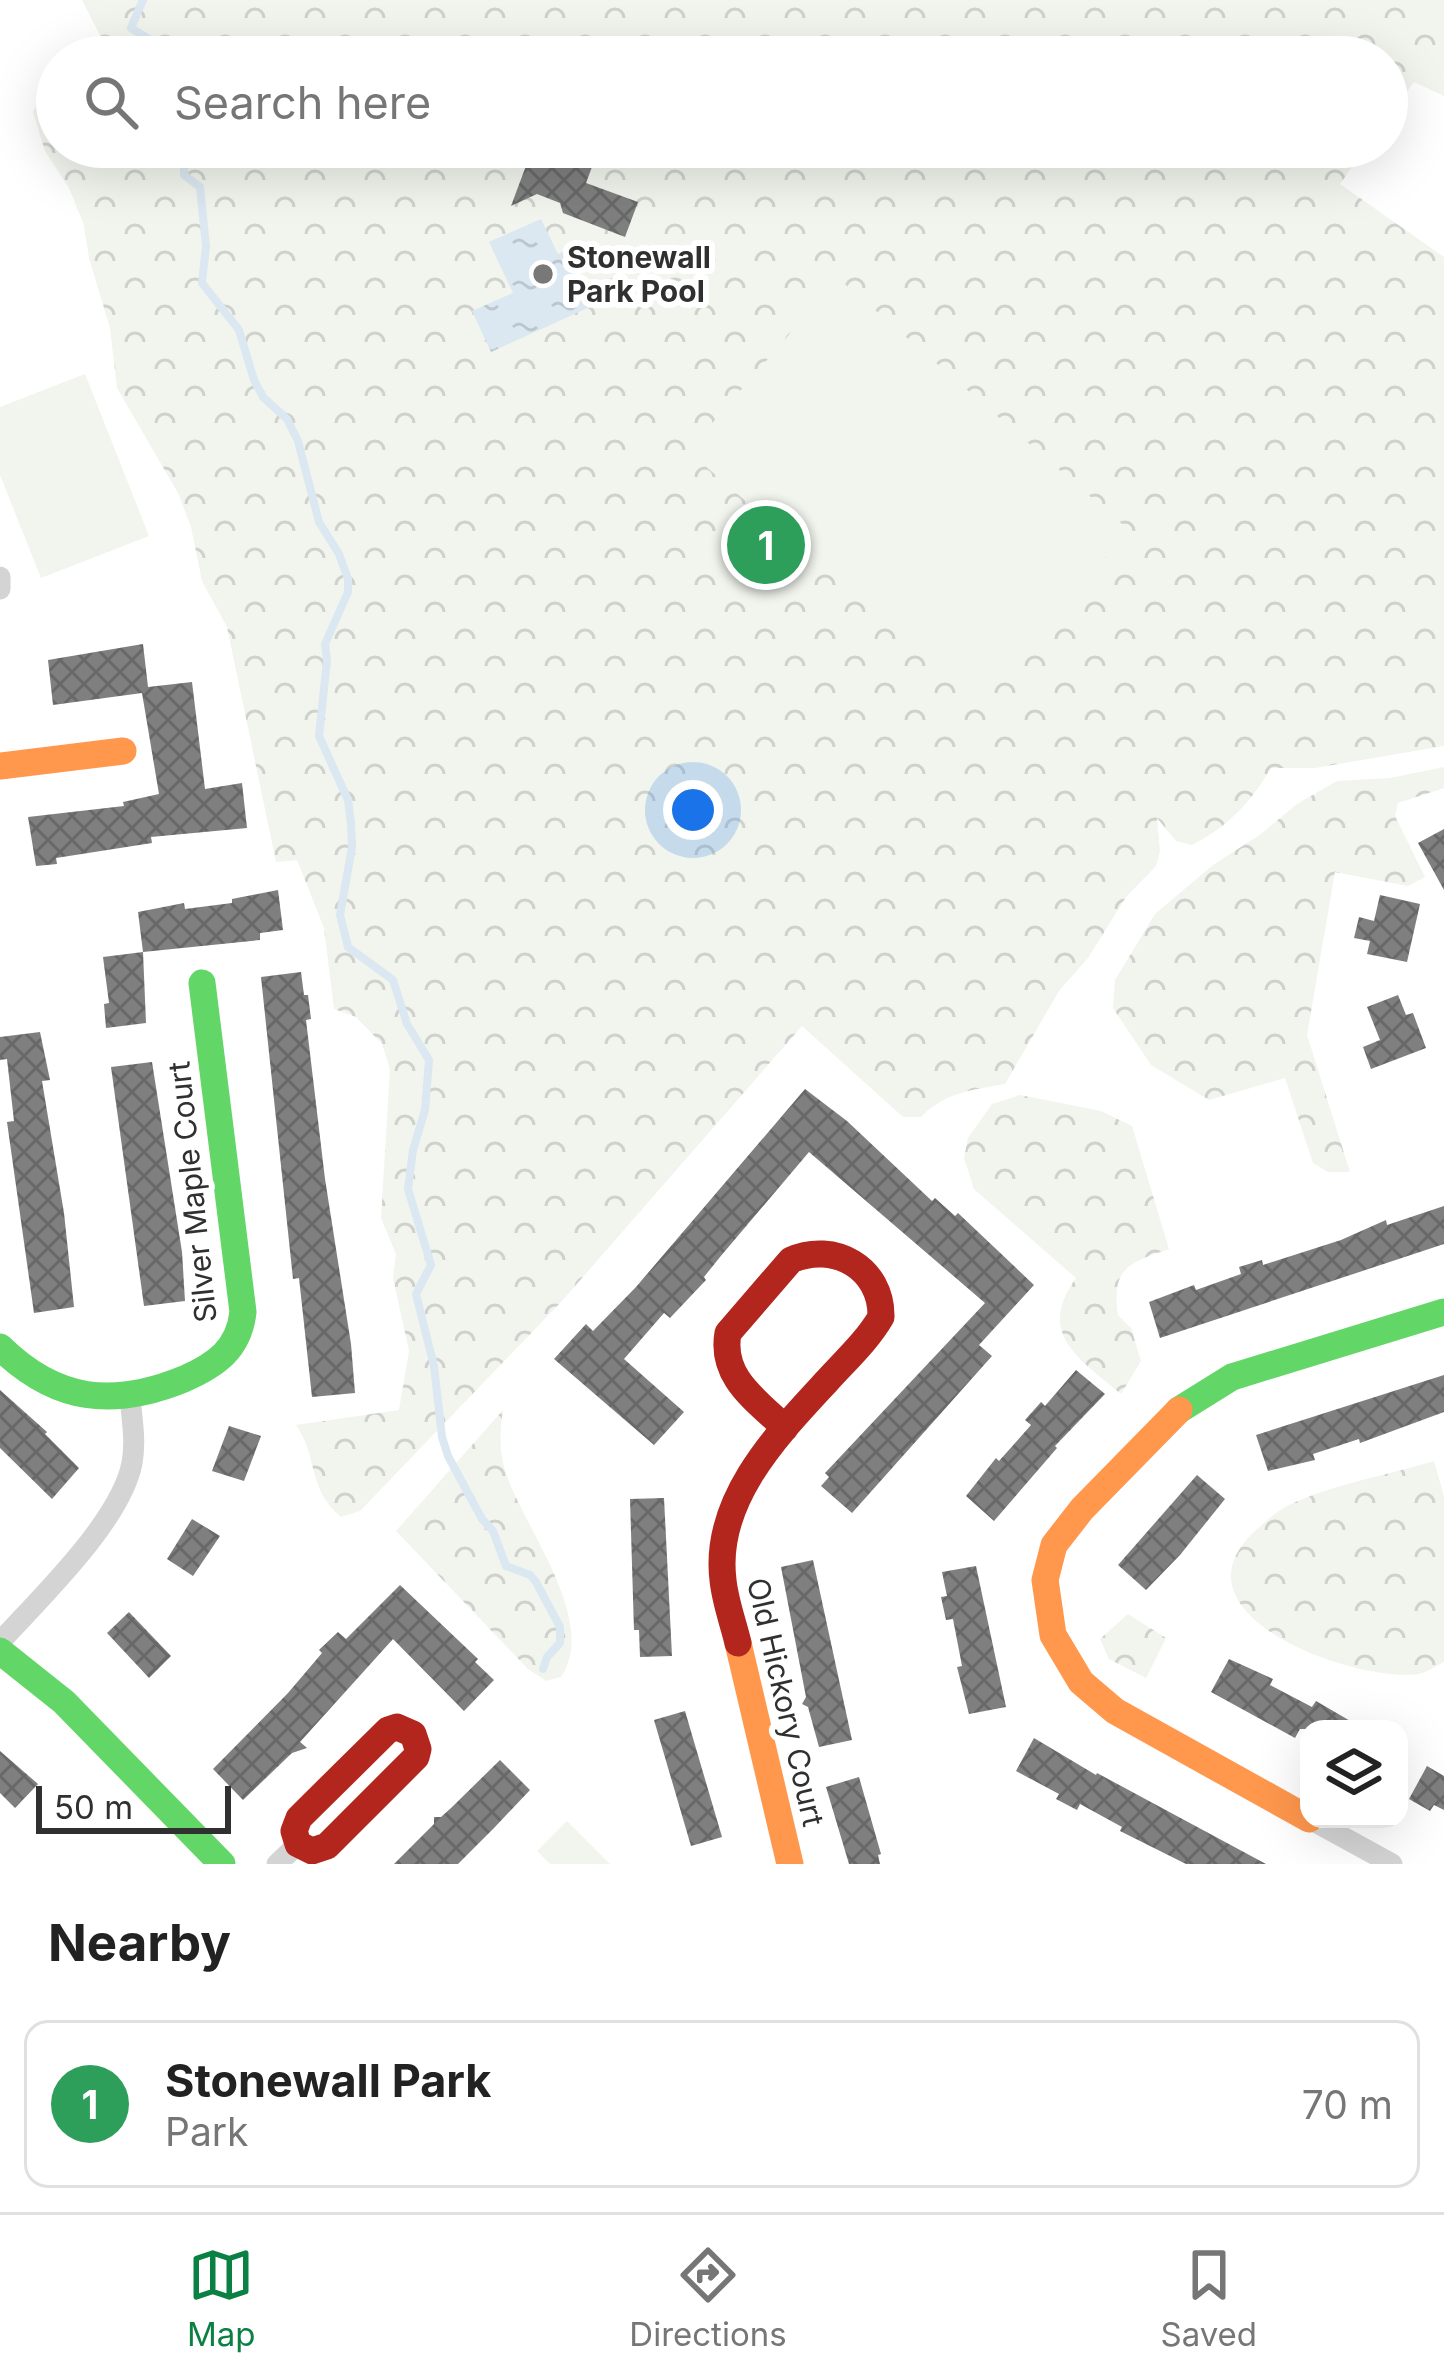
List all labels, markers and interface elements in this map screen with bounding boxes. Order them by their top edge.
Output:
search box [36,36,1408,168]
icon: search [78,69,144,135]
text: Search here [174,75,431,130]
place label: Stonewall Park Pool [567,239,711,309]
marker: Stonewall Park Pool [530,261,556,287]
pin: 1 [727,500,805,590]
your location [663,780,723,840]
street label: Silver Maple Court [160,1060,224,1324]
street label: Old Hickory Court [740,1574,832,1830]
map controls [1300,1720,1408,1828]
button: layers [1300,1720,1408,1828]
scale bar [36,1780,231,1833]
text: 50 m [54,1787,133,1827]
text: Nearby [48,1912,231,1973]
text: Stonewall Park [165,2053,491,2108]
text: 1 [82,2081,98,2128]
text: 70 m [1302,2081,1393,2128]
text: Park [165,2108,249,2155]
tab: Map [187,2242,255,2354]
tab: Directions [629,2242,787,2354]
tab: Saved [1160,2242,1257,2354]

